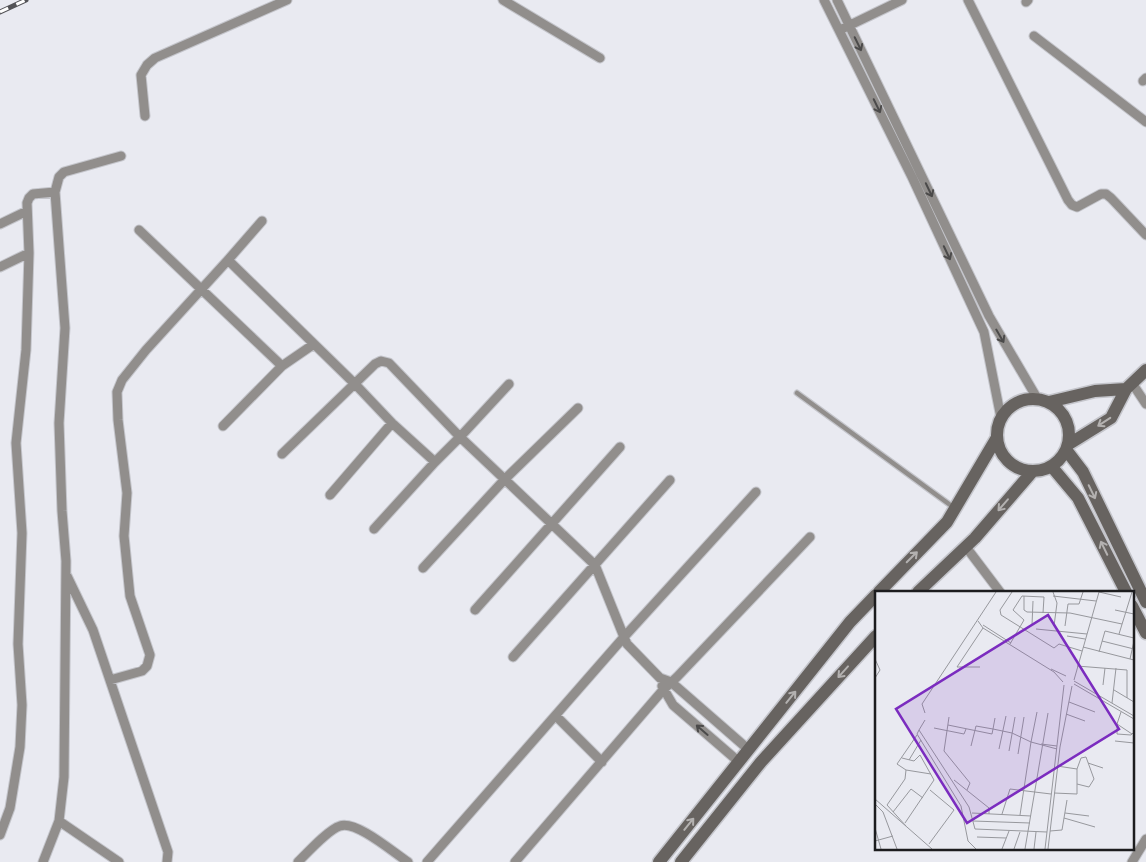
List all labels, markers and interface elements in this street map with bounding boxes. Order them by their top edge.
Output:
one-way arrow [854,36,863,51]
one-way arrow [872,99,882,114]
one-way arrow [925,182,934,197]
one-way arrow [943,245,953,260]
one-way arrow [995,329,1005,344]
one-way arrow [1097,417,1111,427]
one-way arrow [1088,484,1097,499]
one-way arrow [998,499,1009,512]
one-way arrow [1099,541,1109,556]
one-way arrow [906,551,918,563]
inset map [875,591,1134,850]
one-way arrow [837,665,849,678]
one-way arrow [786,691,797,704]
one-way arrow [696,724,709,736]
one-way arrow [684,818,695,831]

